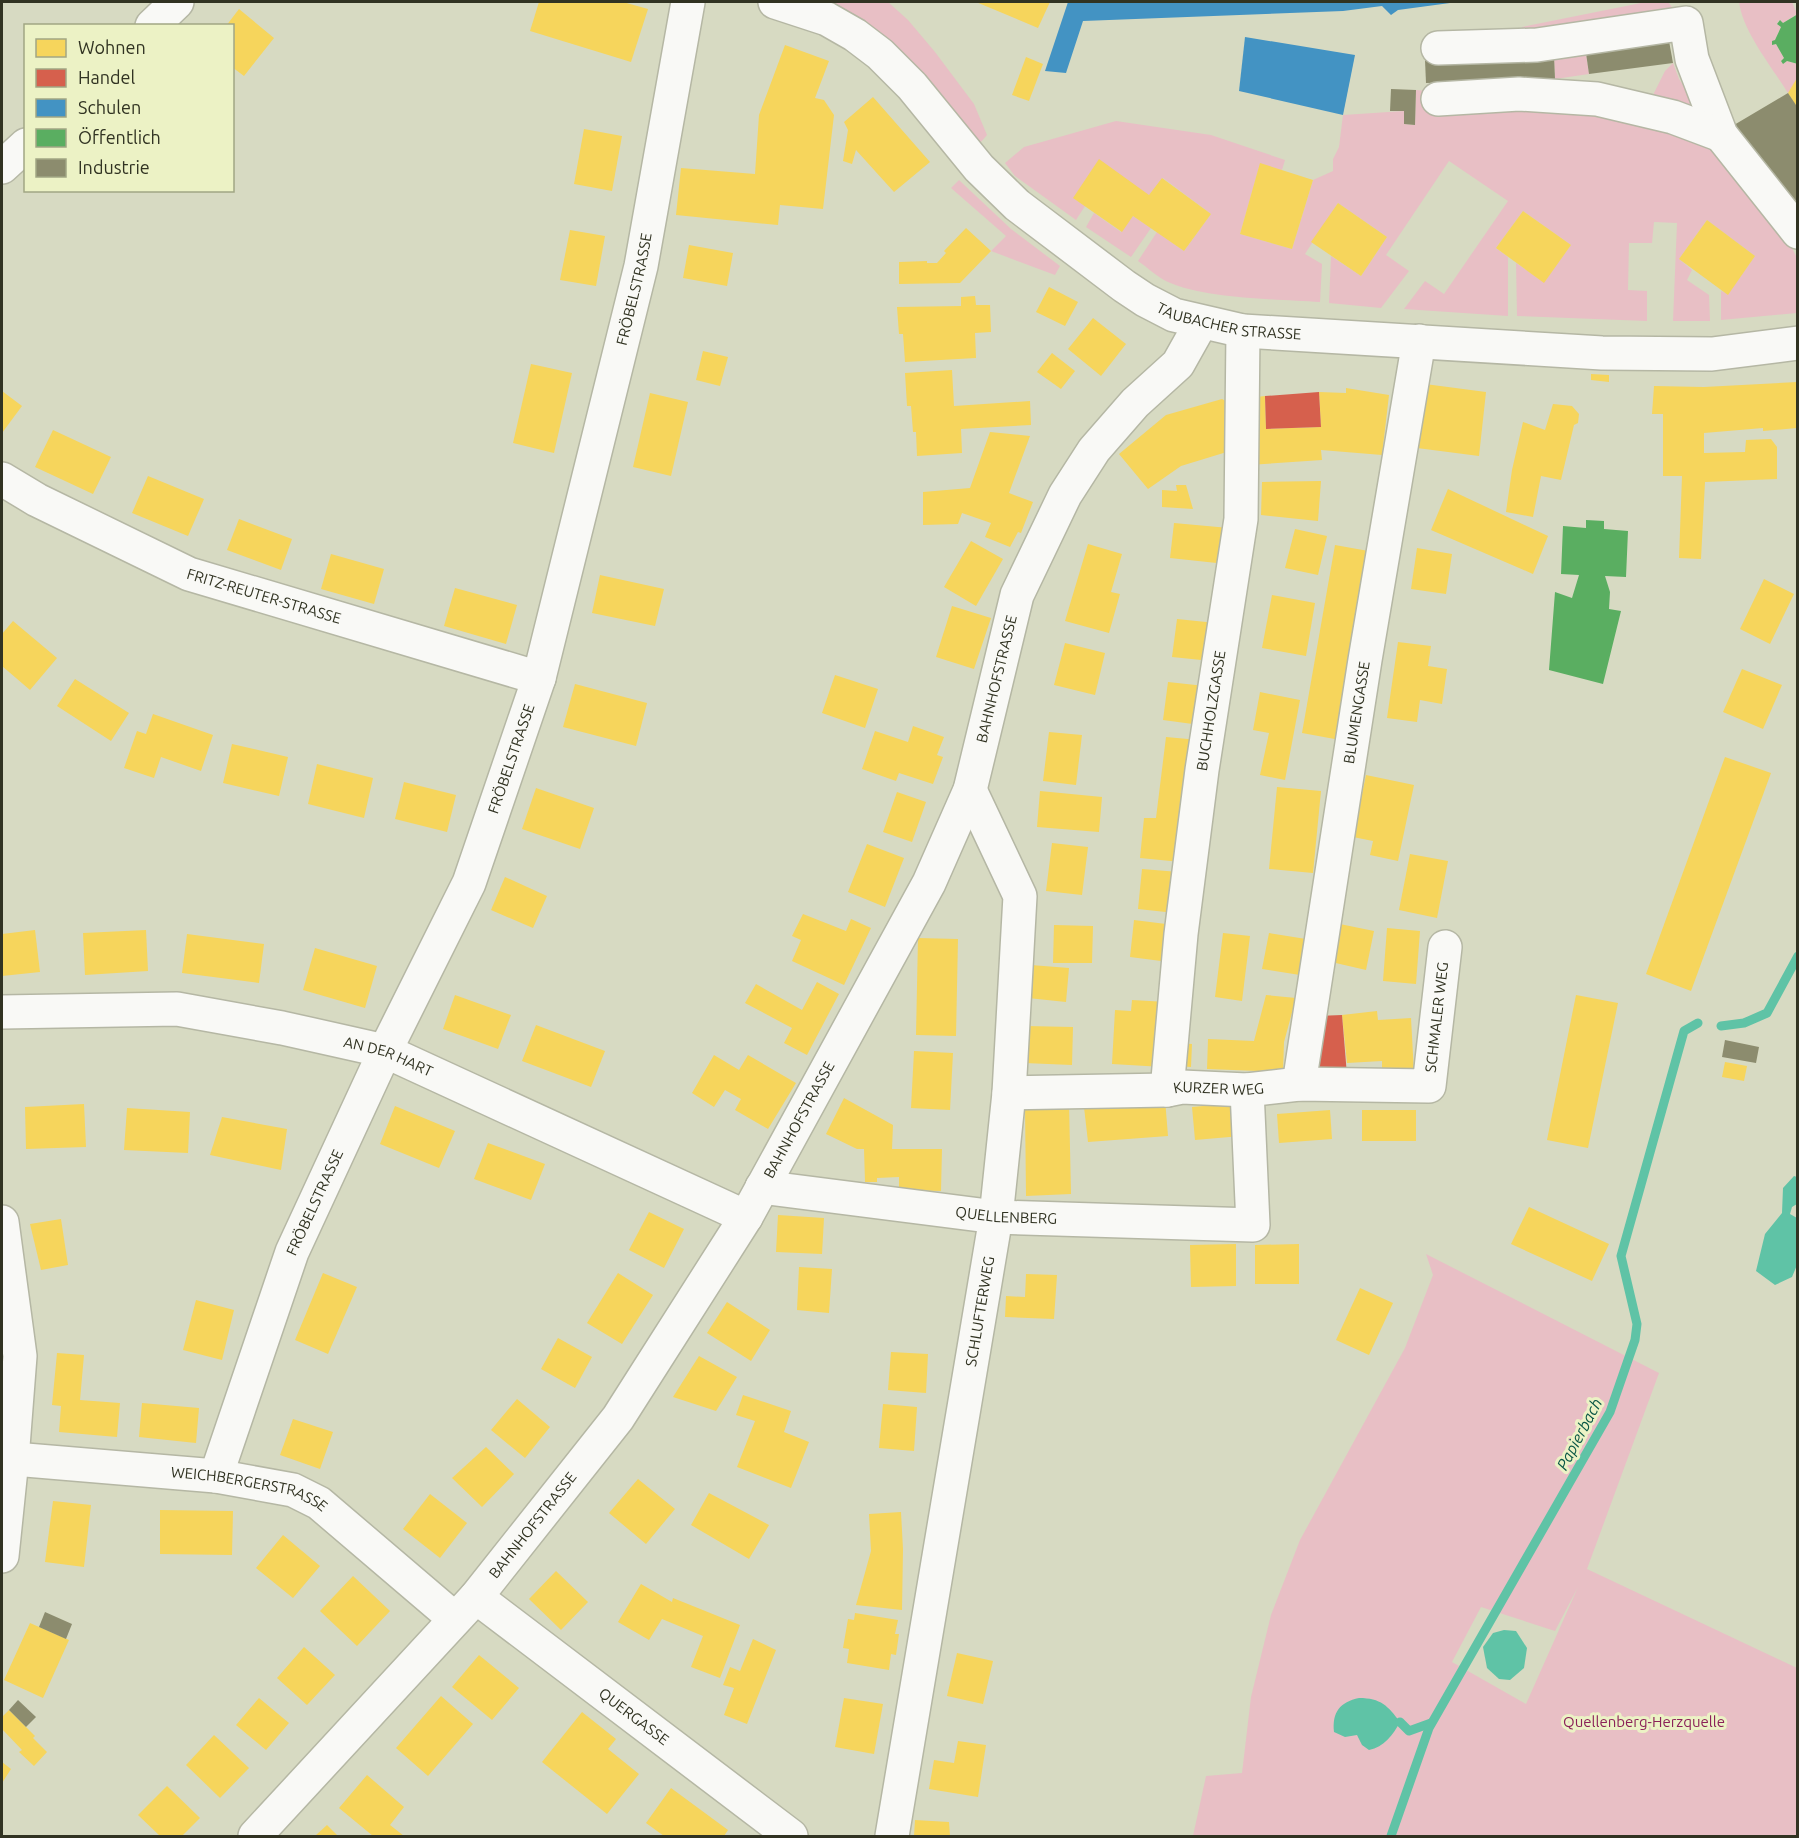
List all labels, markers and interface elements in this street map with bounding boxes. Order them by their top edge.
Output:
legend [24,24,234,192]
text: Wohnen [78,37,146,57]
text: Handel [78,67,136,87]
text: Schulen [78,97,141,117]
text: Öffentlich [78,127,161,147]
text: Industrie [78,157,150,177]
street label: FRÖBELSTRASSE [613,231,655,347]
street label: TAUBACHER STRASSE [1154,299,1302,343]
street label: FRITZ-REUTER-STRASSE [185,565,343,627]
street label: BAHNHOFSTRASSE [973,613,1020,744]
street label: BUCHHOLZGASSE [1193,649,1228,772]
street label: BLUMENGASSE [1340,660,1373,765]
street label: FRÖBELSTRASSE [484,702,538,816]
street label: SCHMALER WEG [1422,961,1451,1073]
street label: AN DER HART [342,1033,436,1080]
street label: BAHNHOFSTRASSE [760,1058,838,1181]
street label: KURZER WEG [1172,1078,1265,1098]
street label: FRÖBELSTRASSE [283,1147,346,1258]
street label: QUELLENBERG [954,1203,1057,1227]
street label: SCHLUFTERWEG [962,1255,997,1368]
water label: Papierbach [1553,1395,1605,1473]
street label: WEICHBERGERSTRASSE [170,1463,331,1515]
street label: BAHNHOFSTRASSE [485,1469,580,1581]
street label: QUERGASSE [596,1684,673,1748]
park label: Quellenberg-Herzquelle [1563,1713,1725,1730]

